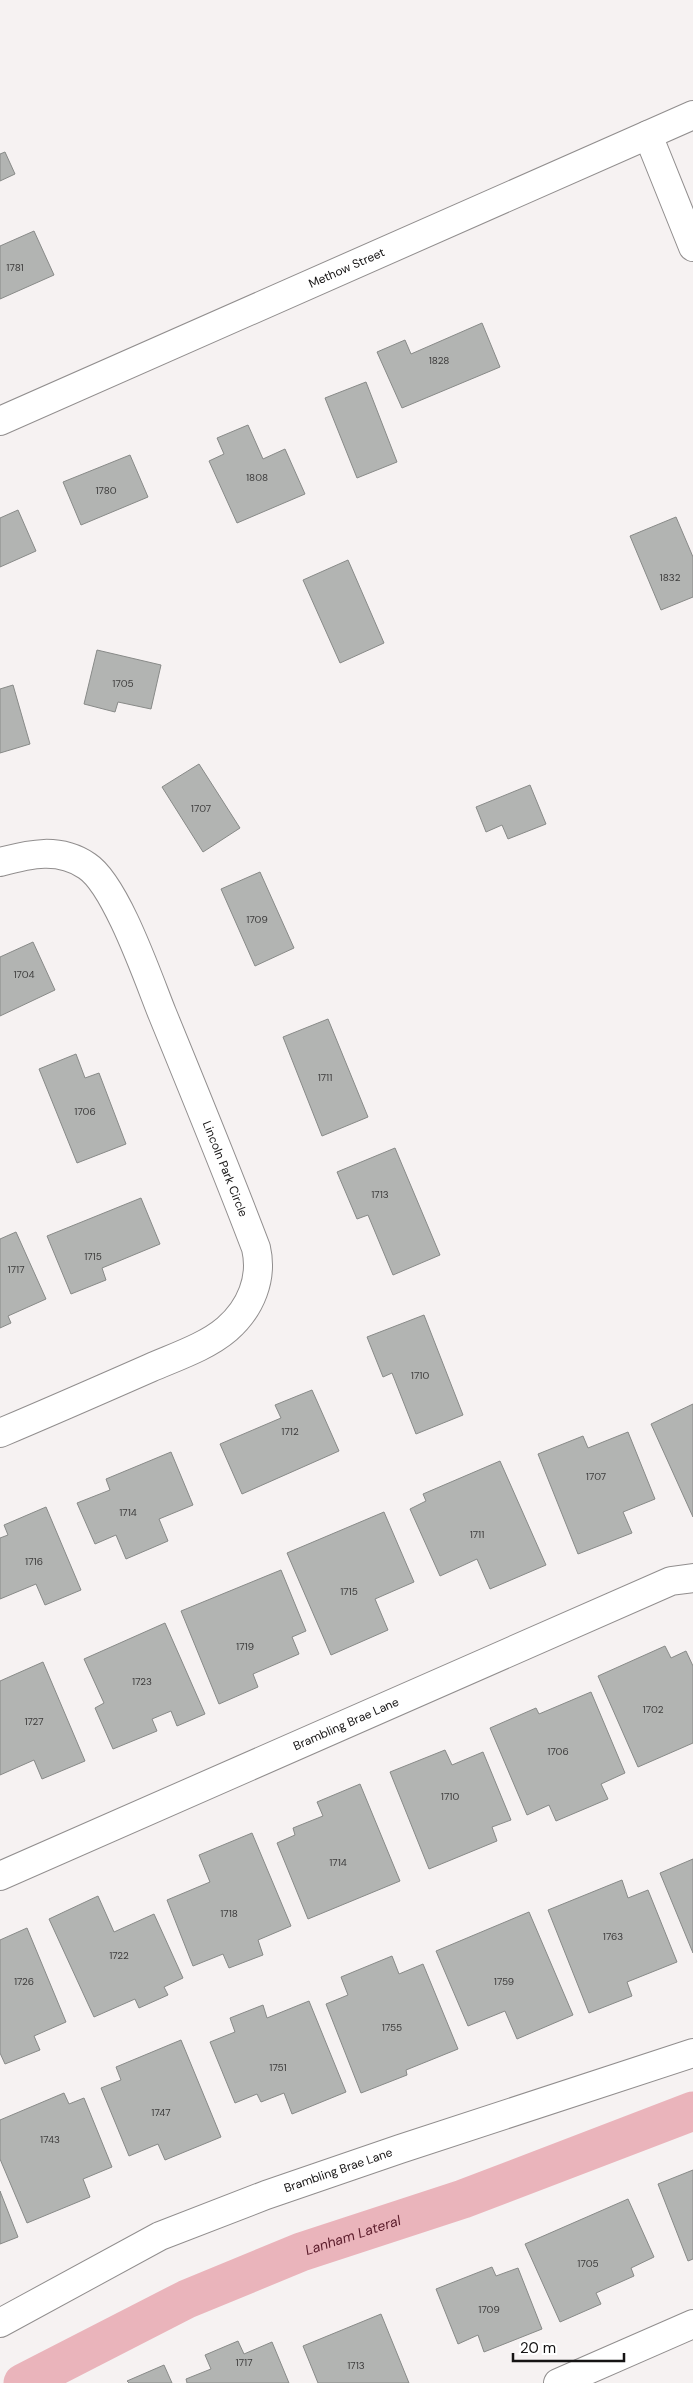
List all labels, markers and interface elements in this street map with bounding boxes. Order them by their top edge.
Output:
street label: Methow Street [306,244,388,292]
house number: 1781 [6,261,24,274]
house number: 1828 [429,354,449,367]
house number: 1808 [246,471,268,484]
house number: 1780 [95,484,117,497]
house number: 1832 [660,571,681,584]
house number: 1705 [112,677,134,690]
house number: 1707 [191,802,211,815]
house number: 1709 [246,913,268,926]
house number: 1704 [13,968,35,981]
house number: 1711 [318,1071,332,1084]
house number: 1706 [74,1105,96,1118]
street label: Lincoln Park Circle [199,1119,251,1219]
house number: 1713 [371,1188,389,1201]
house number: 1715 [84,1250,102,1263]
house number: 1717 [8,1263,24,1276]
house number: 1710 [411,1369,429,1382]
house number: 1712 [281,1425,299,1438]
house number: 1707 [586,1470,606,1483]
house number: 1714 [119,1506,137,1519]
house number: 1711 [470,1528,484,1541]
house number: 1716 [25,1555,43,1568]
house number: 1715 [340,1585,358,1598]
house number: 1719 [236,1640,254,1653]
house number: 1723 [132,1675,152,1688]
street label: Brambling Brae Lane [291,1694,401,1754]
house number: 1702 [643,1703,664,1716]
house number: 1727 [24,1715,44,1728]
house number: 1706 [547,1745,569,1758]
house number: 1710 [441,1790,459,1803]
house number: 1714 [329,1856,347,1869]
house number: 1718 [220,1907,238,1920]
house number: 1763 [603,1930,623,1943]
house number: 1722 [109,1949,129,1962]
house number: 1726 [14,1975,34,1988]
house number: 1759 [494,1975,514,1988]
house number: 1755 [382,2021,402,2034]
house number: 1751 [269,2061,287,2074]
house number: 1747 [151,2106,171,2119]
house number: 1743 [40,2133,60,2146]
street label: Brambling Brae Lane [282,2144,395,2196]
water label: Lanham Lateral [303,2211,404,2259]
house number: 1705 [577,2257,599,2270]
house number: 1709 [478,2303,500,2316]
scale bar [513,2330,624,2362]
text: 20 m [520,2338,556,2358]
house number: 1717 [236,2356,252,2369]
house number: 1713 [347,2359,365,2372]

